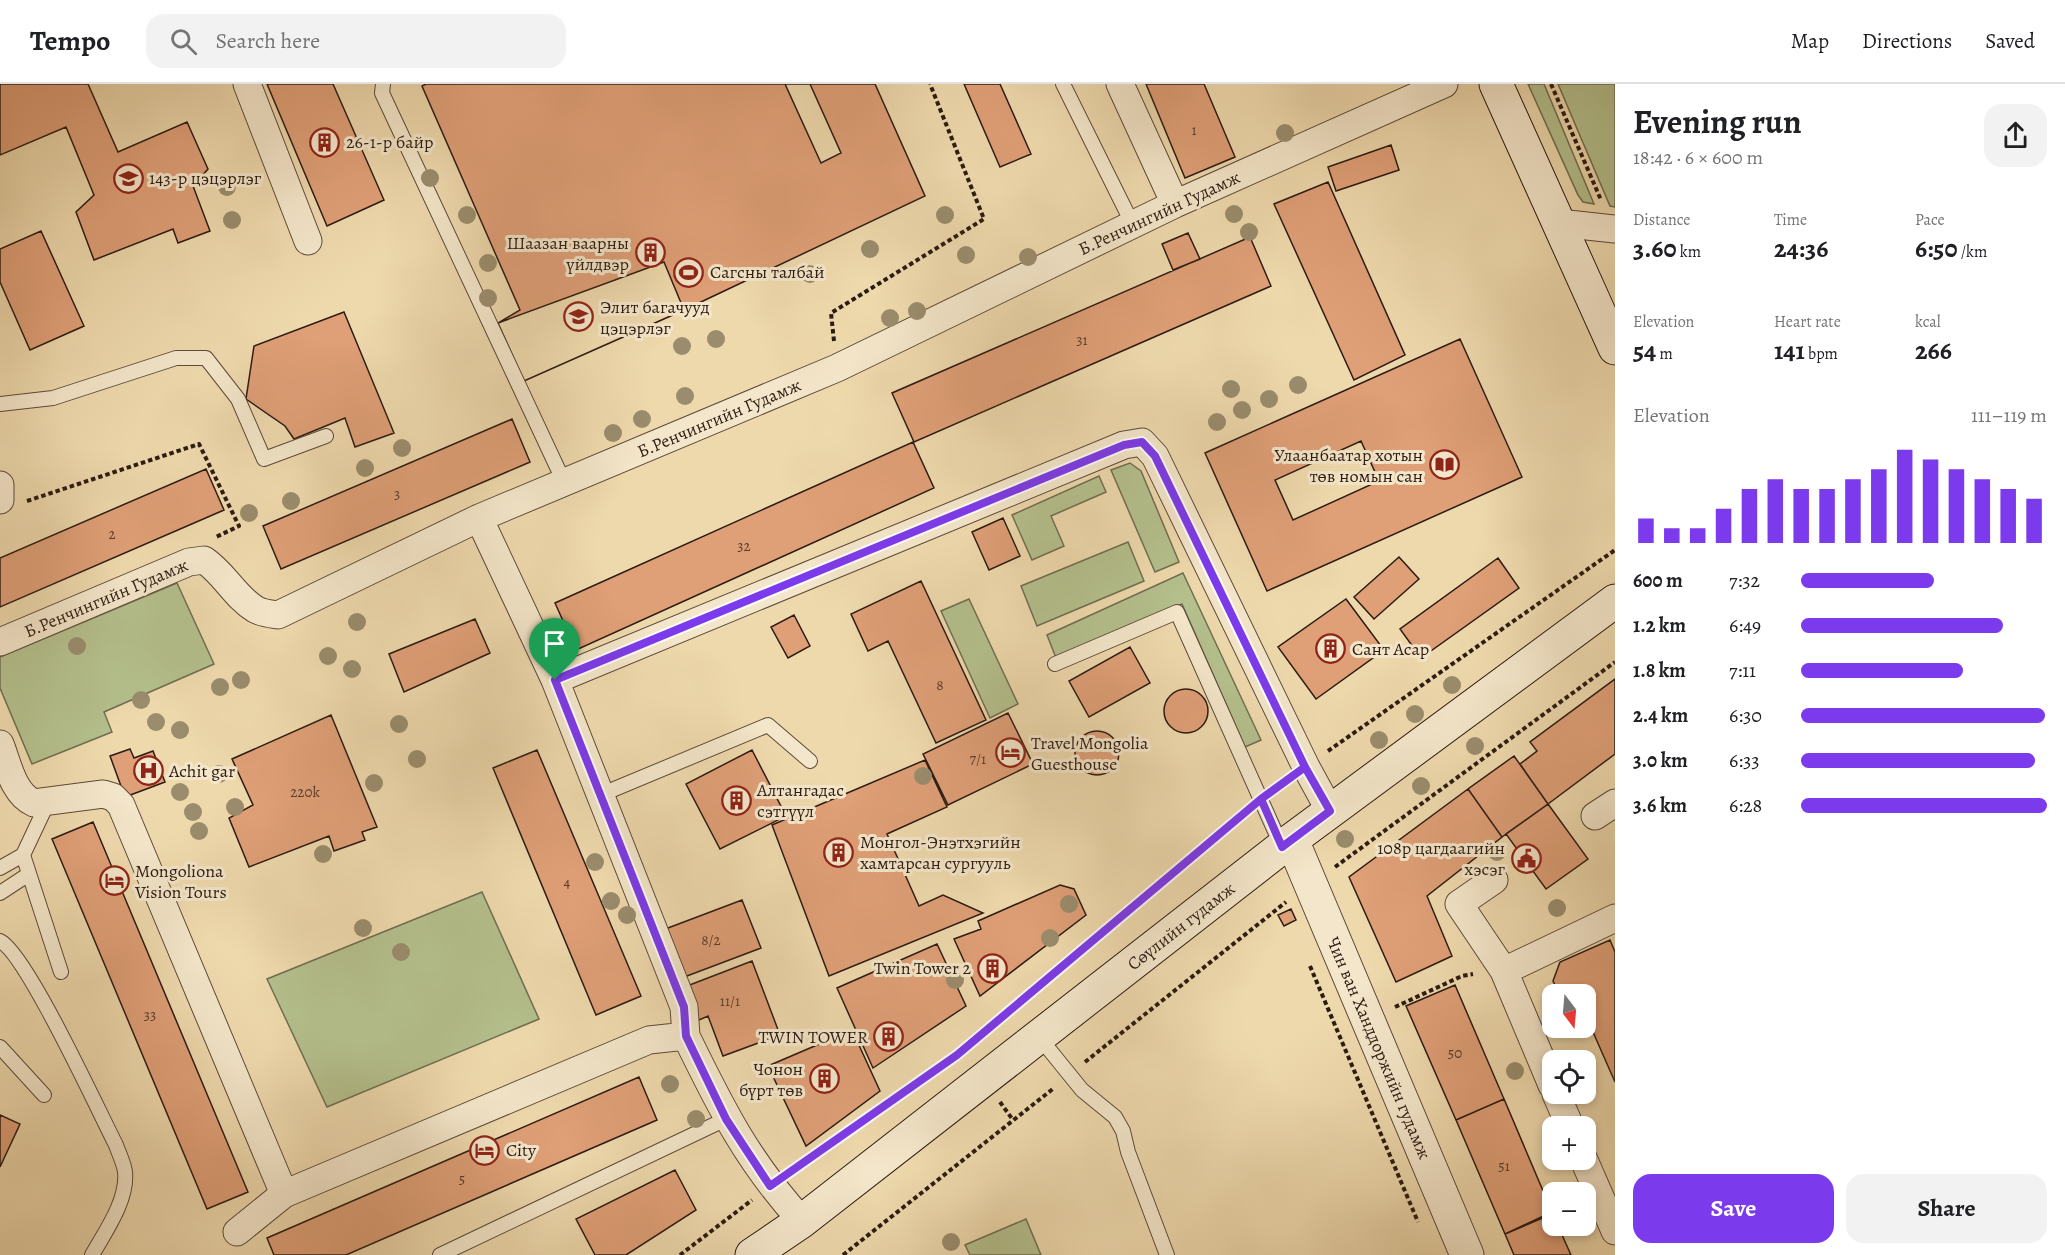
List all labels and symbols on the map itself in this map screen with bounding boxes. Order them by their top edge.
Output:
house number: 1 [1191,120,1197,140]
building icon: 26-1-р байр [309,126,341,158]
place label: 26-1-р байр [346,130,434,154]
school or university icon: 143-р цэцэрлэг [112,162,144,194]
street label: Б.Ренчингийн Гудамж [1074,165,1244,261]
place label: 143-р цэцэрлэг [149,166,262,190]
place label: Шаазан ваарны үйлдвэр [506,231,629,276]
building icon: Шаазан ваарны үйлдвэр [634,237,666,269]
sports icon: Сагсны талбай [673,256,705,288]
place label: Сагсны талбай [710,260,824,284]
place label: Элит багачууд цэцэрлэг [600,295,710,340]
school or university icon: Элит багачууд цэцэрлэг [563,301,595,333]
house number: 31 [1076,330,1088,350]
street label: Б.Ренчингийн Гудамж [633,372,805,463]
place label: Улаанбаатар хотын төв номын сан [1274,443,1423,488]
library icon: Улаанбаатар хотын төв номын сан [1428,449,1460,481]
house number: 3 [394,484,400,504]
house number: 2 [108,524,116,544]
house number: 32 [737,536,751,556]
street label: Б.Ренчингийн Гудамж [20,552,192,643]
pin [529,618,580,680]
building icon: Сант Асар [1315,633,1347,665]
place label: Сант Асар [1352,637,1429,661]
house number: 8 [936,675,944,695]
place label: Travel Mongolia Guesthouse [1031,731,1149,776]
hotel icon: Travel Mongolia Guesthouse [994,737,1026,769]
house number: 7/1 [970,749,986,769]
hospital icon: Achit gar [132,755,164,787]
place label: Achit gar [168,759,235,783]
place label: Алтангадас сэтгүүл [756,778,844,823]
house number: 220k [290,782,320,802]
building icon: Алтангадас сэтгүүл [720,784,752,816]
place label: Монгол-Энэтхэгийн хамтарсан сургууль [860,830,1021,875]
building icon: Монгол-Энэтхэгийн хамтарсан сургууль [823,836,855,868]
place label: 108р цагдаагийн хэсэг [1377,836,1505,881]
public building icon: 108р цагдаагийн хэсэг [1510,842,1542,874]
place label: Mongoliona Vision Tours [134,859,227,904]
hotel icon: Mongoliona Vision Tours [98,865,130,897]
house number: 4 [564,872,571,892]
street label: Сөүлийн гудамж [1122,876,1240,976]
house number: 8/2 [701,930,721,950]
street label: Чин ван Ханддоржийн гудамж [1321,933,1437,1163]
building icon: Twin Tower 2 [976,952,1008,984]
place label: Twin Tower 2 [874,956,971,980]
north arrow [1542,984,1596,1038]
house number: 11/1 [720,991,740,1011]
house number: 33 [144,1005,156,1025]
building icon: TWIN TOWER [873,1021,905,1053]
place label: TWIN TOWER [758,1025,868,1049]
house number: 50 [1448,1043,1462,1063]
place label: Чонон бүрт төв [739,1057,803,1102]
building icon: Чонон бүрт төв [808,1063,840,1095]
hotel icon: City [469,1134,501,1166]
place label: City [506,1138,537,1162]
house number: 51 [1498,1156,1510,1176]
house number: 5 [459,1169,465,1189]

